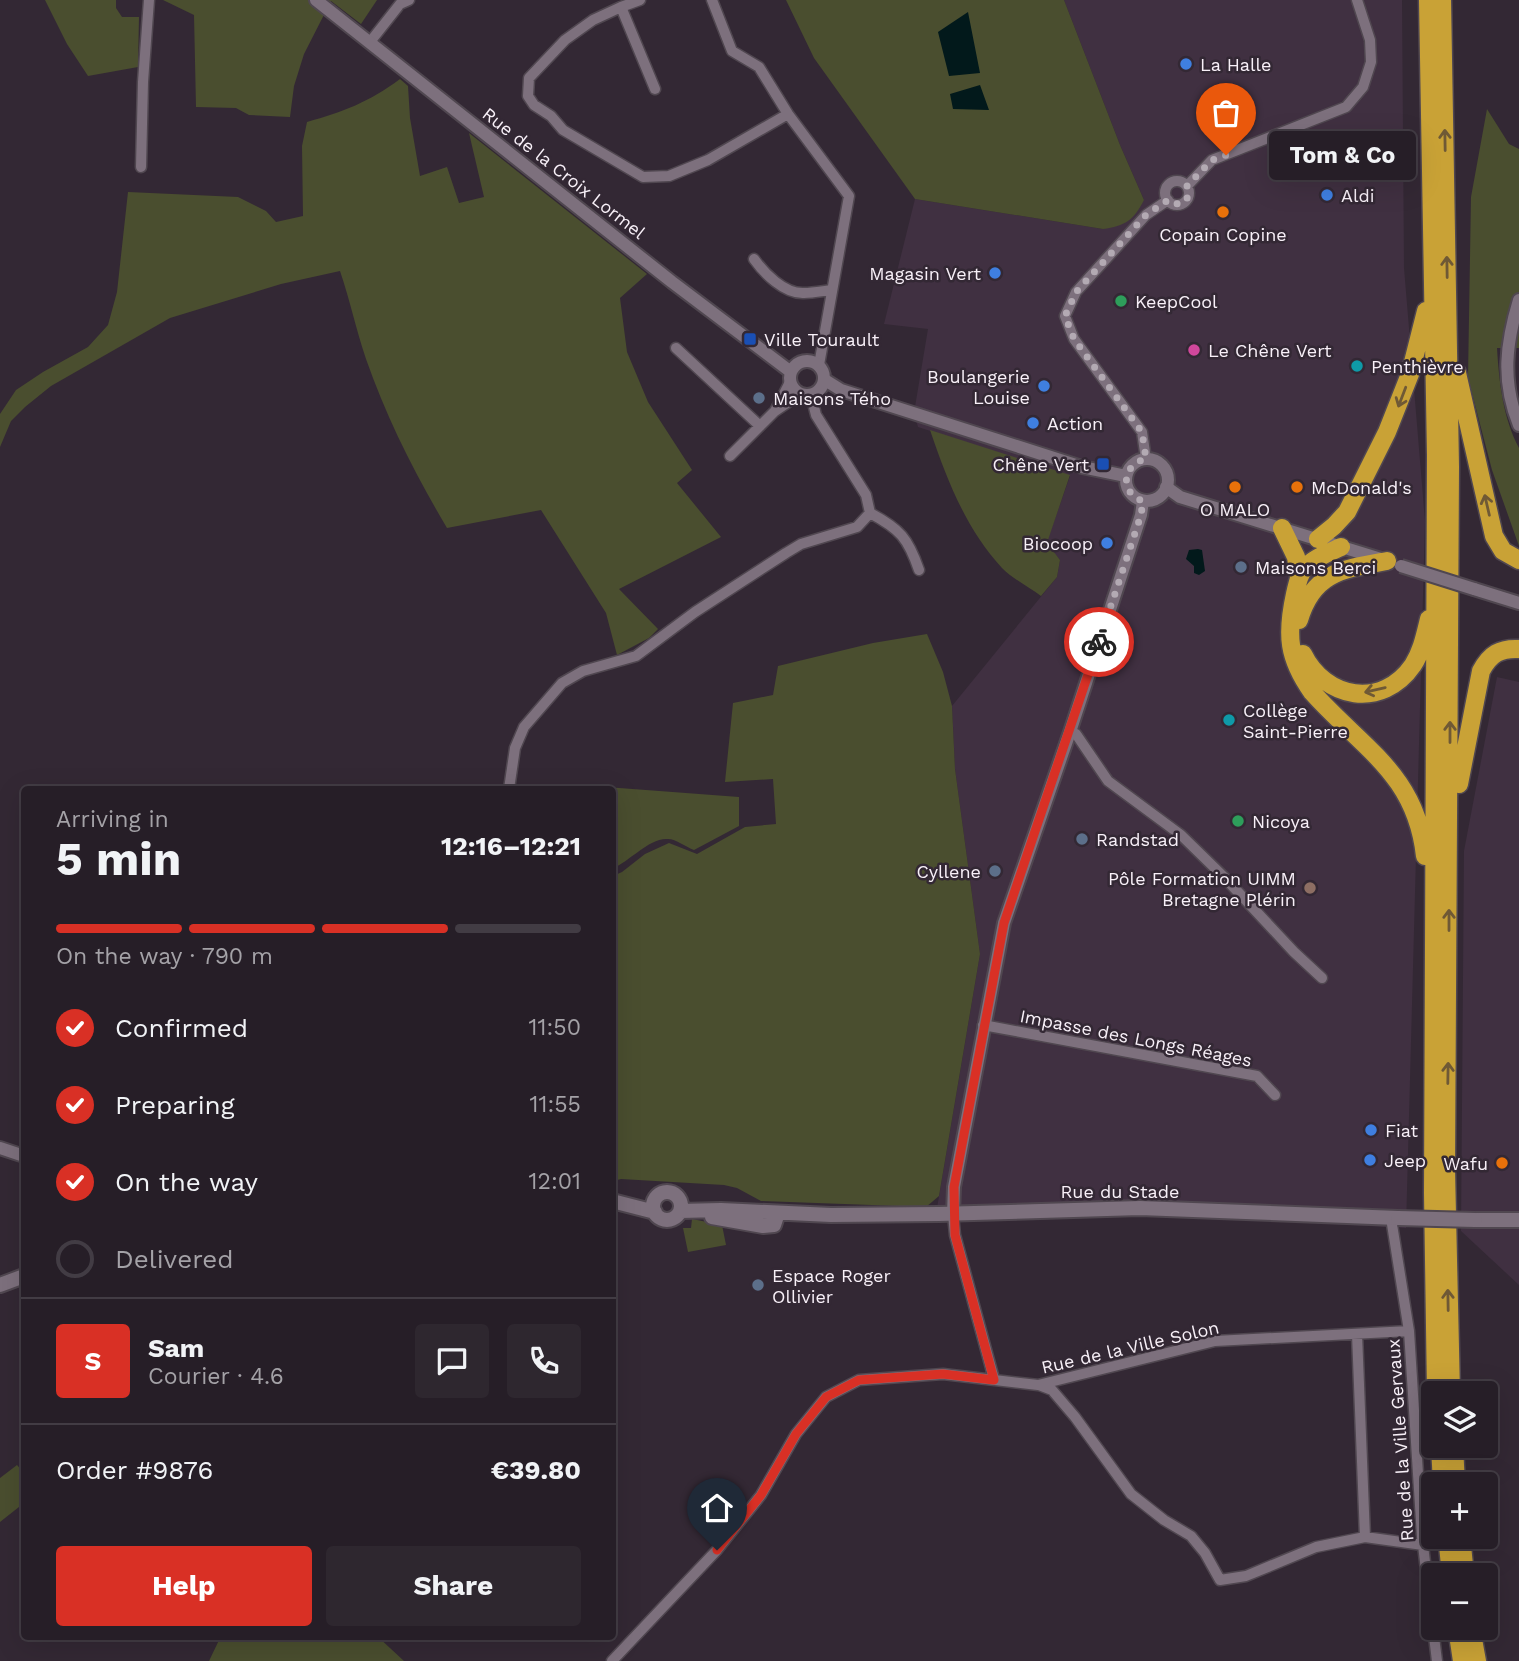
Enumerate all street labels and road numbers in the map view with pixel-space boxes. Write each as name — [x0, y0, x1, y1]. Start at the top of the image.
street label: Rue de la Croix Lormel — [478, 103, 650, 243]
street label: Impasse des Longs Réages — [1018, 1005, 1254, 1071]
street label: Rue du Stade — [1061, 1181, 1179, 1202]
street label: Rue de la Ville Solon — [1039, 1316, 1221, 1378]
street label: Rue de la Ville Gervaux — [1382, 1338, 1418, 1542]

